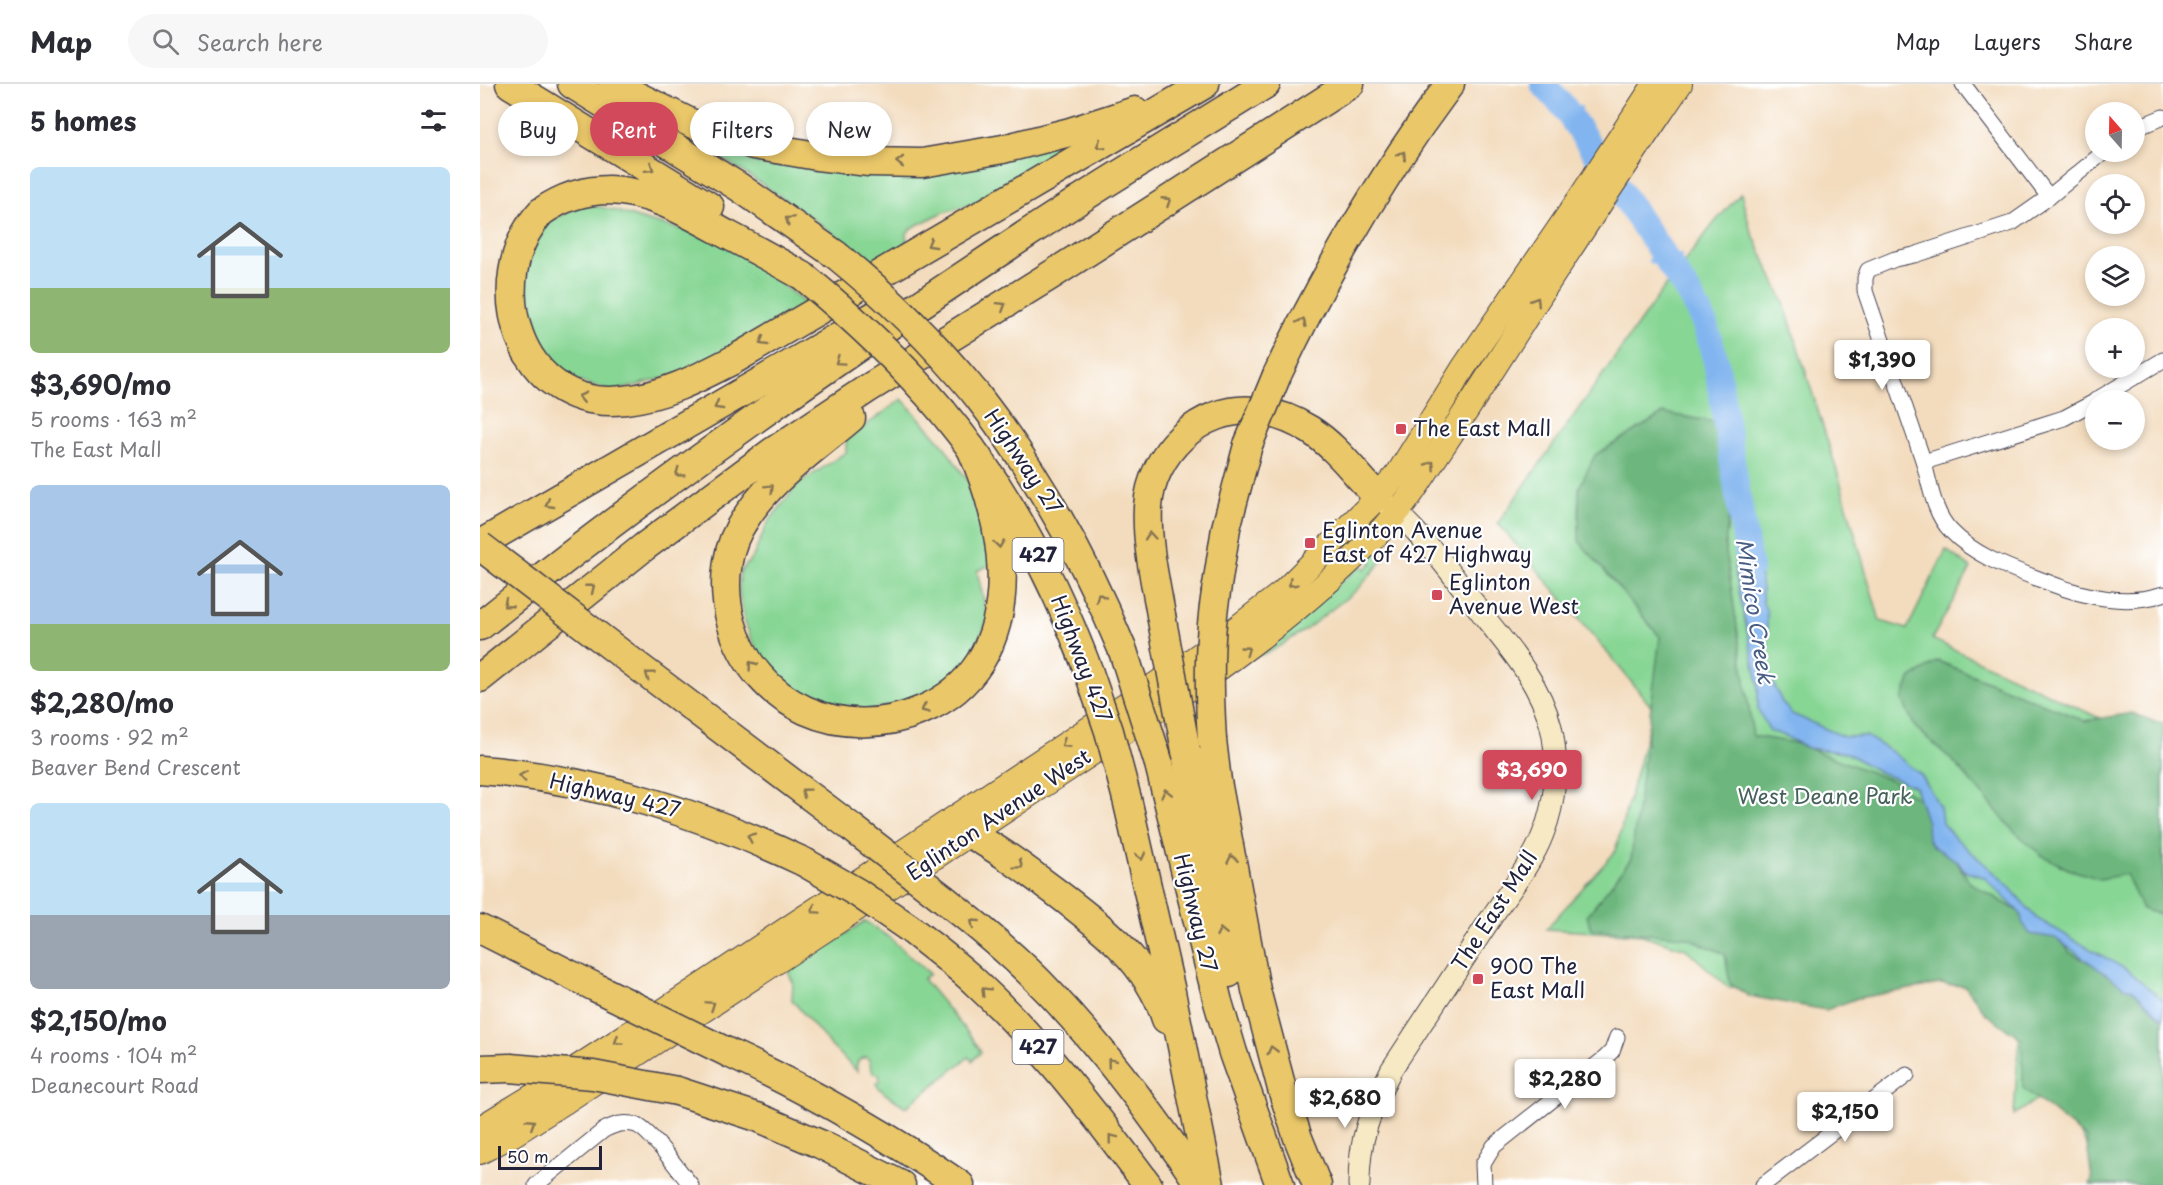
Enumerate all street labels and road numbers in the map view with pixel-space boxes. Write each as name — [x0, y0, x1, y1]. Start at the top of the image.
street label: Highway 27 — [978, 402, 1072, 520]
road number: 427 — [1012, 538, 1064, 572]
street label: Highway 427 — [1044, 590, 1122, 727]
street label: Eglinton Avenue West — [899, 739, 1097, 887]
street label: Highway 427 — [547, 763, 684, 825]
street label: The East Mall — [1442, 843, 1544, 976]
street label: Highway 27 — [1167, 850, 1227, 975]
road number: 427 — [1012, 1030, 1064, 1064]

